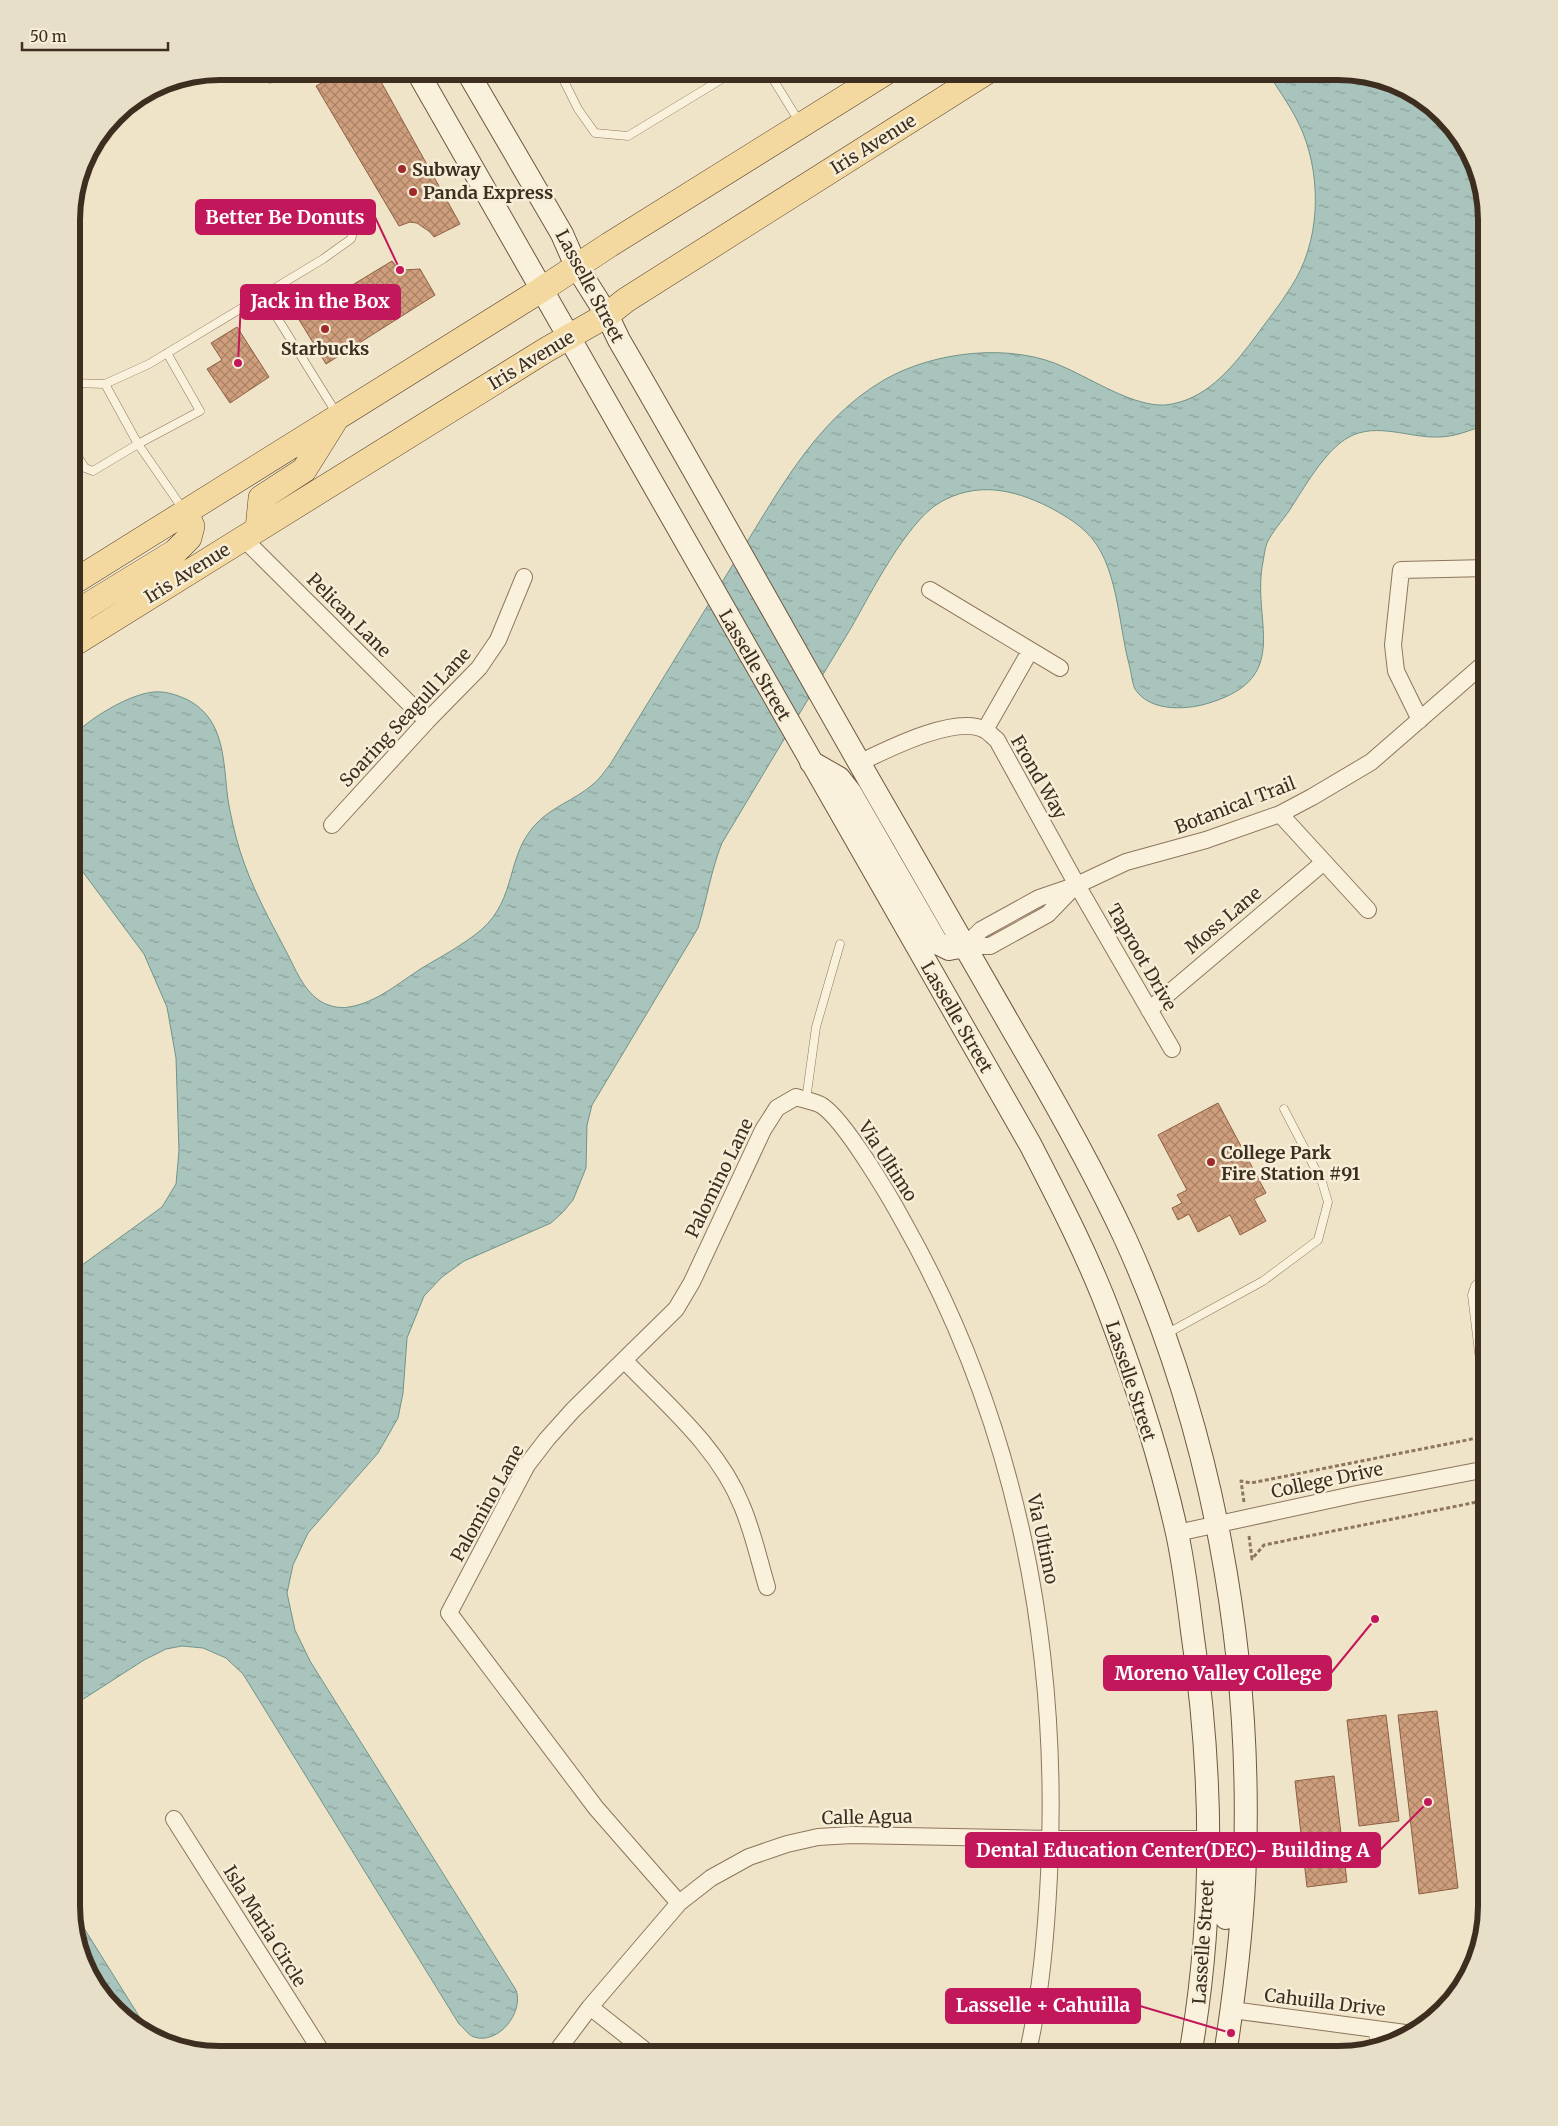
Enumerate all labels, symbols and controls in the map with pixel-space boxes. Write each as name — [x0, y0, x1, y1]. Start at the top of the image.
scale bar — [22, 20, 169, 52]
text: 50 m — [30, 27, 67, 46]
street label: Iris Avenue — [826, 109, 920, 179]
place label: Subway — [412, 158, 481, 181]
marker: Subway — [396, 163, 408, 175]
place label: Panda Express — [423, 181, 553, 204]
marker: Panda Express — [407, 186, 419, 198]
callout: Better Be Donuts — [196, 200, 375, 234]
text: Better Be Donuts — [205, 205, 365, 229]
street label: Lasselle Street — [551, 226, 629, 346]
callout: Jack in the Box — [241, 285, 400, 319]
text: Jack in the Box — [249, 289, 390, 313]
marker: Starbucks — [319, 323, 331, 335]
street label: Iris Avenue — [484, 325, 578, 395]
place label: Starbucks — [281, 337, 369, 360]
street label: Iris Avenue — [140, 538, 234, 608]
street label: Pelican Lane — [302, 568, 396, 662]
street label: Lasselle Street — [714, 605, 796, 725]
street label: Soaring Seagull Lane — [334, 642, 476, 792]
street label: Frond Way — [1006, 731, 1072, 823]
street label: Botanical Trail — [1171, 771, 1299, 839]
street label: Moss Lane — [1180, 881, 1266, 959]
street label: Taproot Drive — [1102, 899, 1182, 1015]
street label: Lasselle Street — [916, 957, 998, 1077]
street label: Palomino Lane — [680, 1114, 758, 1242]
street label: Via Ultimo — [853, 1116, 923, 1206]
place label: College Park Fire Station #91 — [1221, 1141, 1360, 1185]
marker: College Park Fire Station #91 — [1205, 1156, 1217, 1168]
street label: Lasselle Street — [1101, 1318, 1161, 1444]
street label: Palomino Lane — [445, 1441, 529, 1565]
street label: College Drive — [1269, 1457, 1385, 1503]
street label: Via Ultimo — [1022, 1491, 1064, 1586]
callout: Moreno Valley College — [1104, 1656, 1331, 1690]
text: Moreno Valley College — [1115, 1661, 1321, 1685]
street label: Calle Agua — [821, 1805, 913, 1829]
callout: Dental Education Center(DEC)- Building A — [966, 1833, 1380, 1867]
text: Dental Education Center(DEC)- Building A — [976, 1838, 1370, 1862]
street label: Isla Maria Circle — [218, 1861, 312, 1991]
street label: Lasselle Street — [1187, 1879, 1219, 2005]
street label: Cahuilla Drive — [1263, 1983, 1387, 2021]
callout: Lasselle + Cahuilla — [946, 1989, 1140, 2023]
text: Lasselle + Cahuilla — [956, 1993, 1131, 2017]

